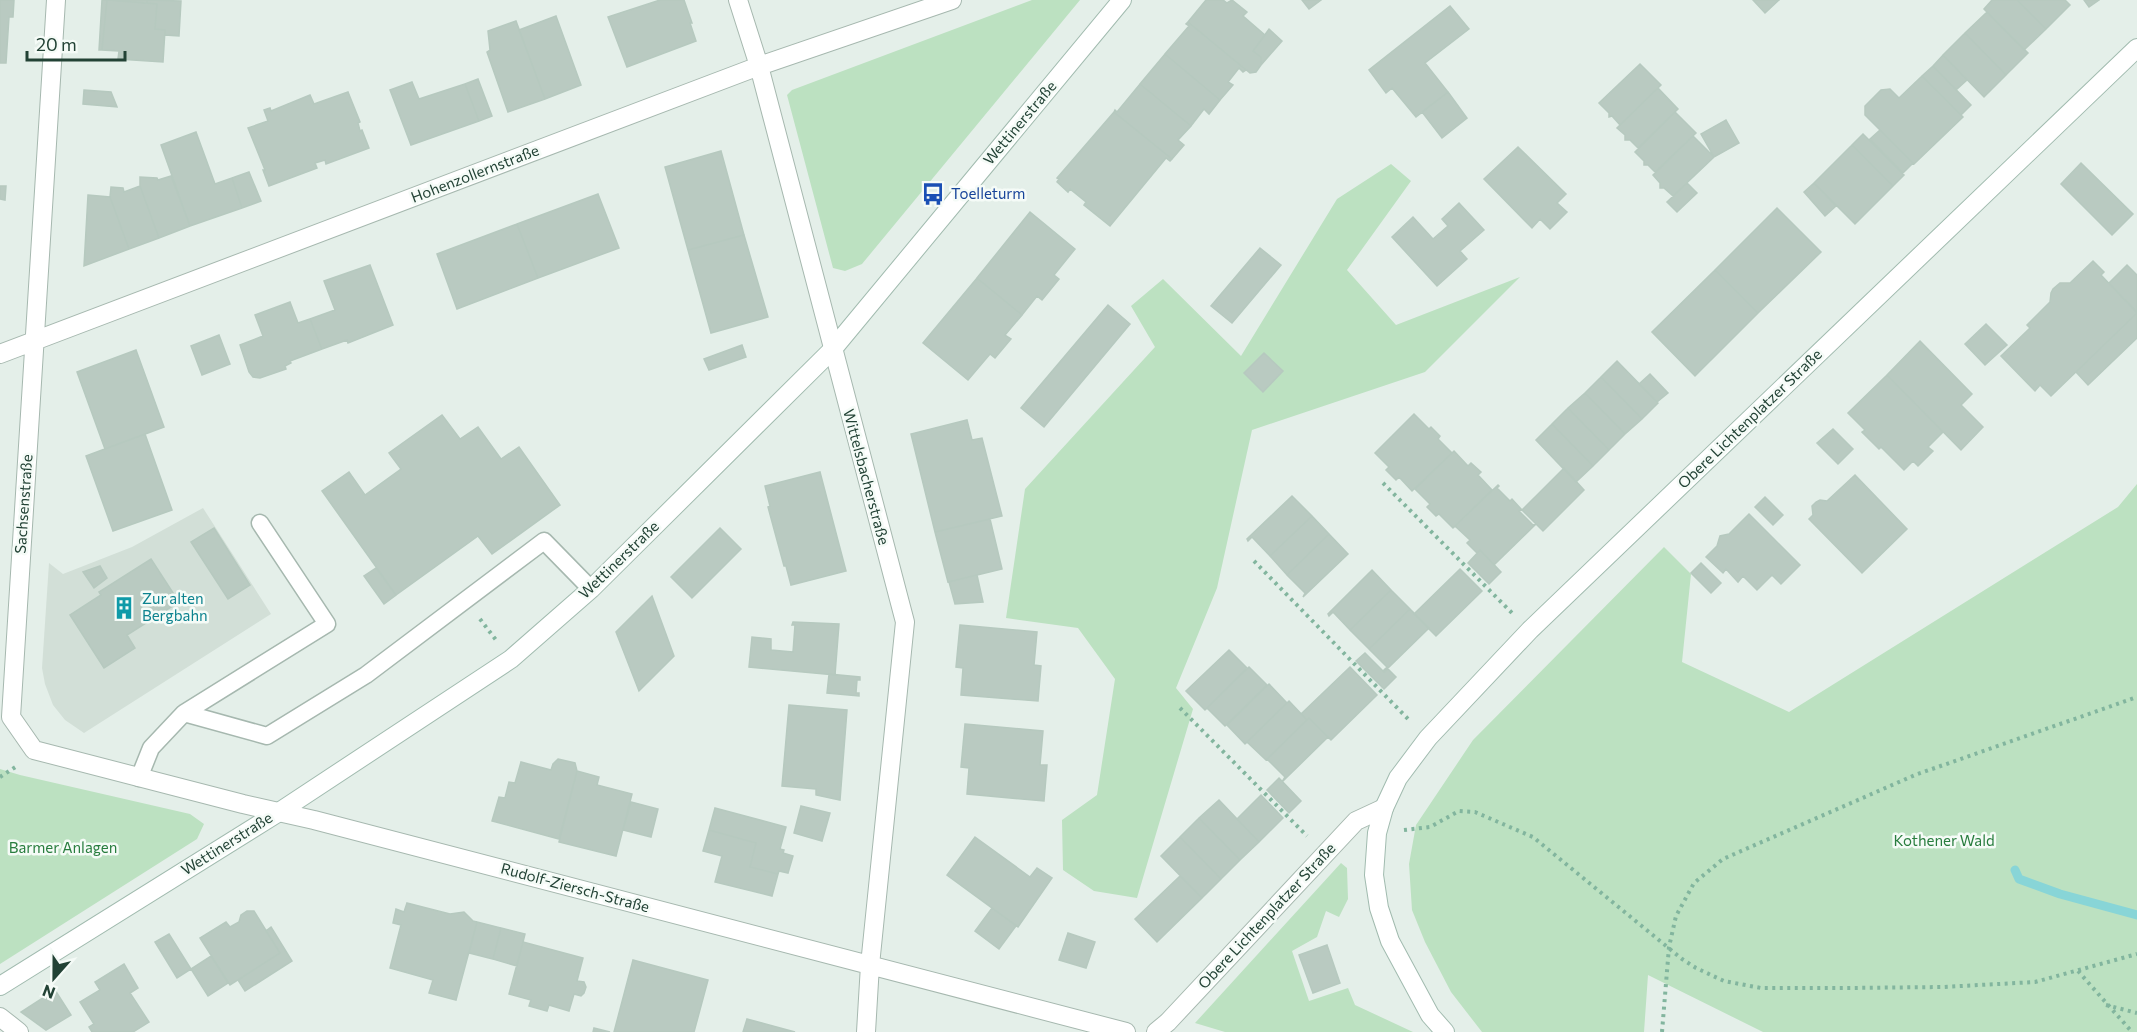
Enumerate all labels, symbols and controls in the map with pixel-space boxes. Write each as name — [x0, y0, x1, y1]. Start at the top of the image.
scale bar — [27, 24, 124, 62]
text: 20 m — [36, 33, 77, 55]
street label: Wettinerstraße — [979, 77, 1060, 168]
street label: Hohenzollernstraße — [408, 140, 541, 206]
bus stop icon: Toelleturm — [920, 181, 946, 207]
place label: Toelleturm — [951, 184, 1025, 202]
street label: Obere Lichtenplatzer Straße — [1674, 345, 1825, 492]
street label: Wittelsbacherstraße — [840, 407, 894, 547]
street label: Sachsenstraße — [11, 454, 35, 554]
street label: Wettinerstraße — [575, 517, 662, 602]
place label: Zur alten Bergbahn — [142, 589, 208, 624]
building icon: Zur alten Bergbahn — [111, 595, 137, 621]
street label: Wettinerstraße — [178, 808, 275, 878]
park label: Kothener Wald — [1893, 831, 1995, 849]
park label: Barmer Anlagen — [9, 838, 117, 856]
street label: Obere Lichtenplatzer Straße — [1194, 839, 1339, 992]
street label: Rudolf-Ziersch-Straße — [499, 859, 652, 916]
north arrow — [24, 948, 84, 1008]
text: N — [39, 981, 57, 1003]

